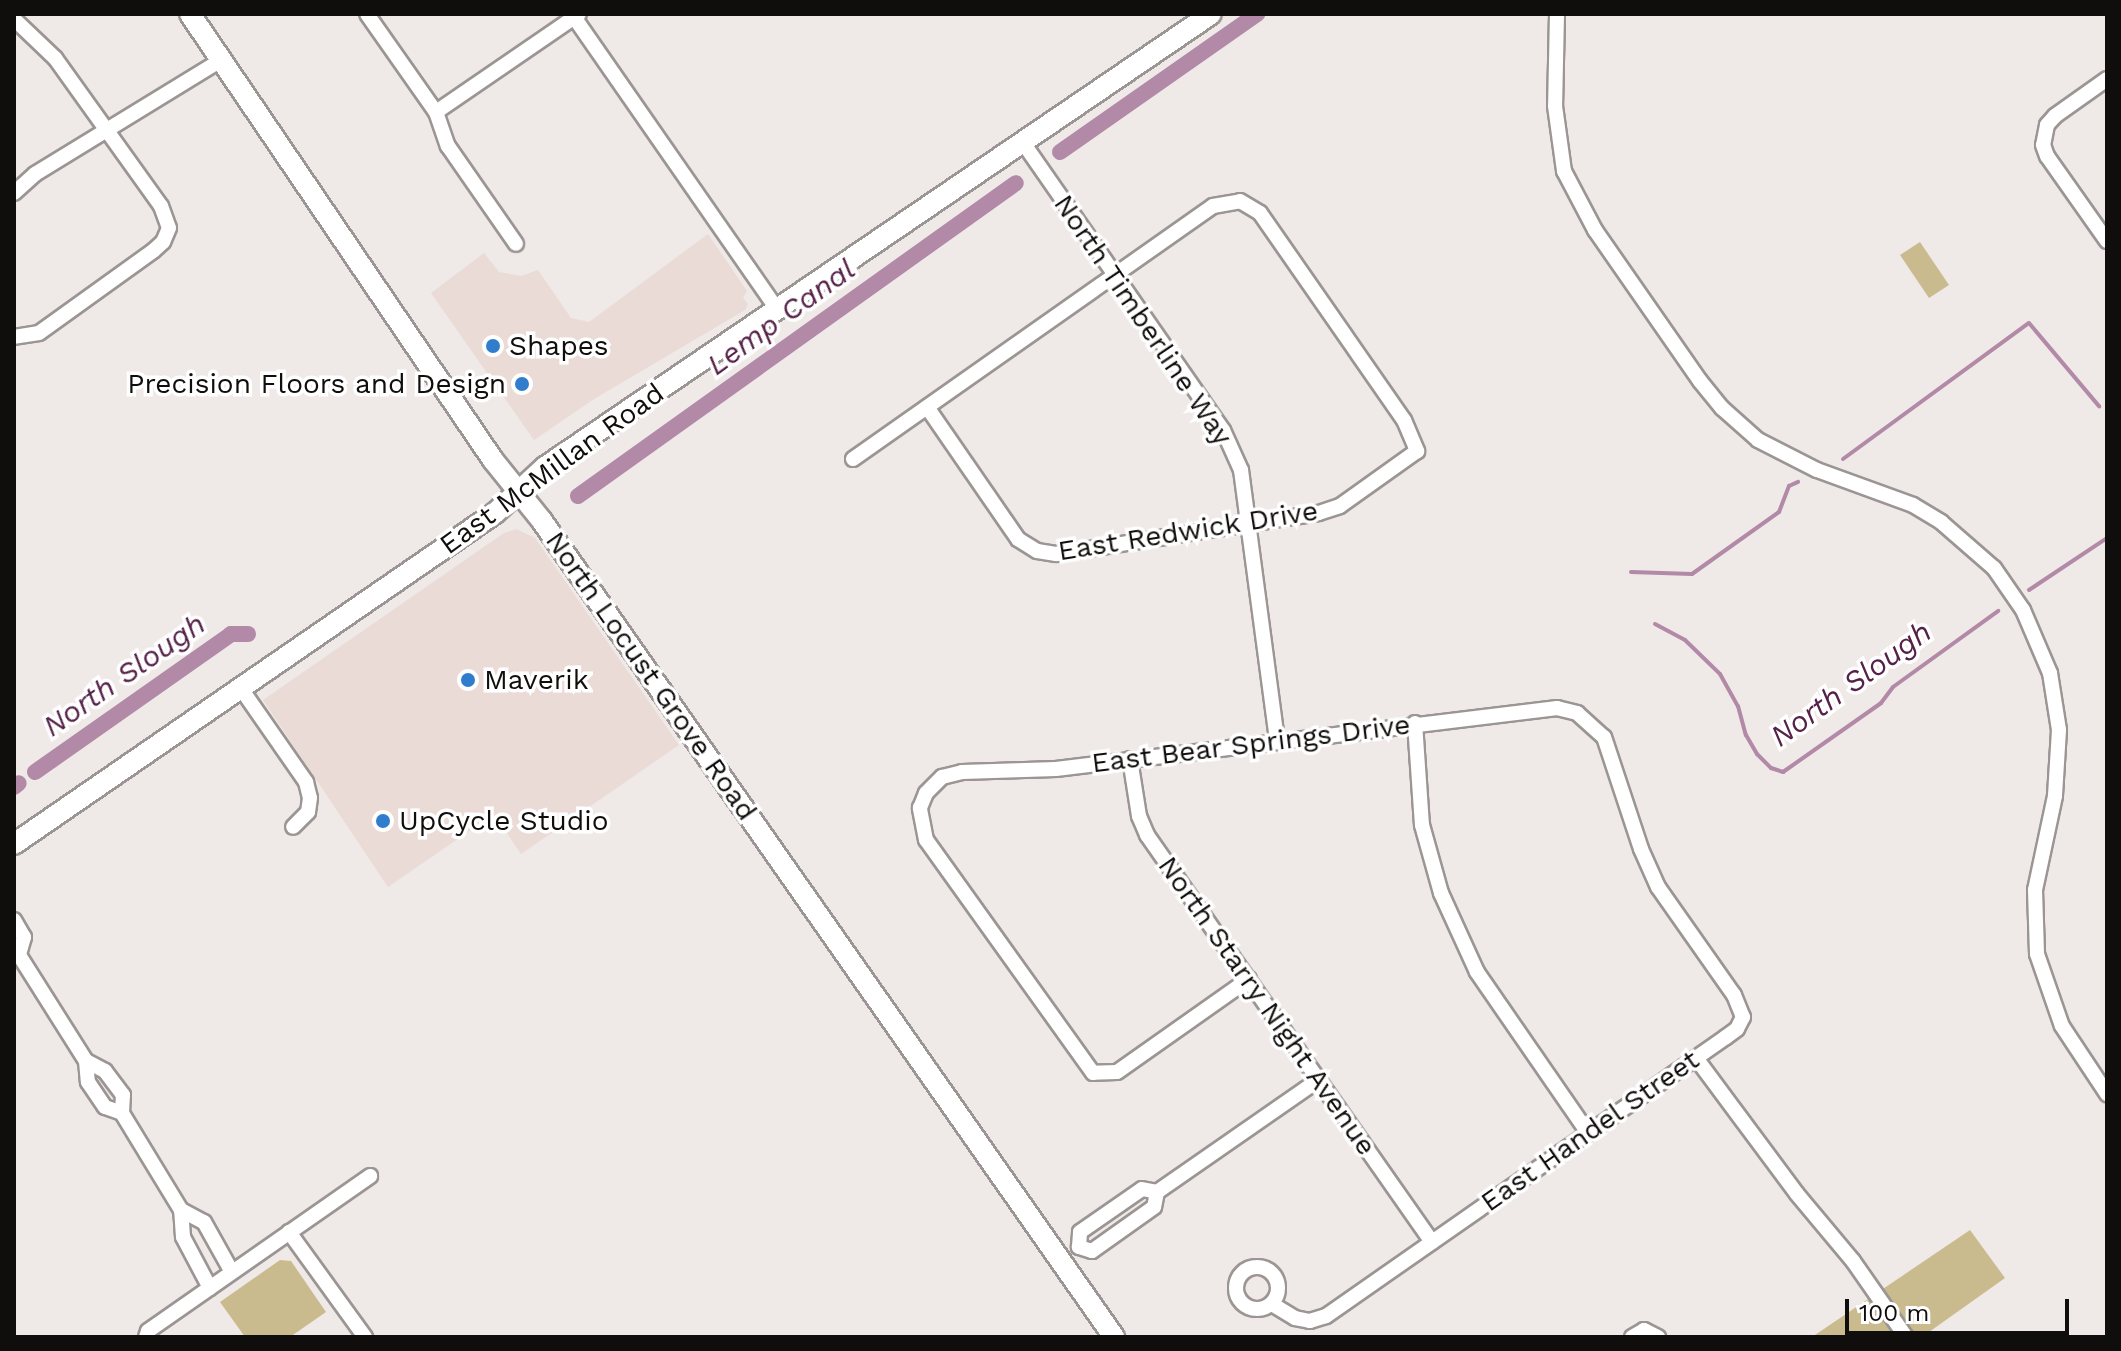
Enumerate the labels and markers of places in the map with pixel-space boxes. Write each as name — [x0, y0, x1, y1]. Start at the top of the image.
place label: Shapes — [509, 329, 609, 363]
marker: Shapes — [484, 337, 502, 355]
place label: Precision Floors and Design — [127, 367, 506, 401]
marker: Precision Floors and Design — [513, 375, 531, 393]
place label: Maverik — [484, 663, 589, 697]
marker: Maverik — [459, 671, 477, 689]
place label: UpCycle Studio — [399, 804, 609, 838]
marker: UpCycle Studio — [374, 812, 392, 830]

